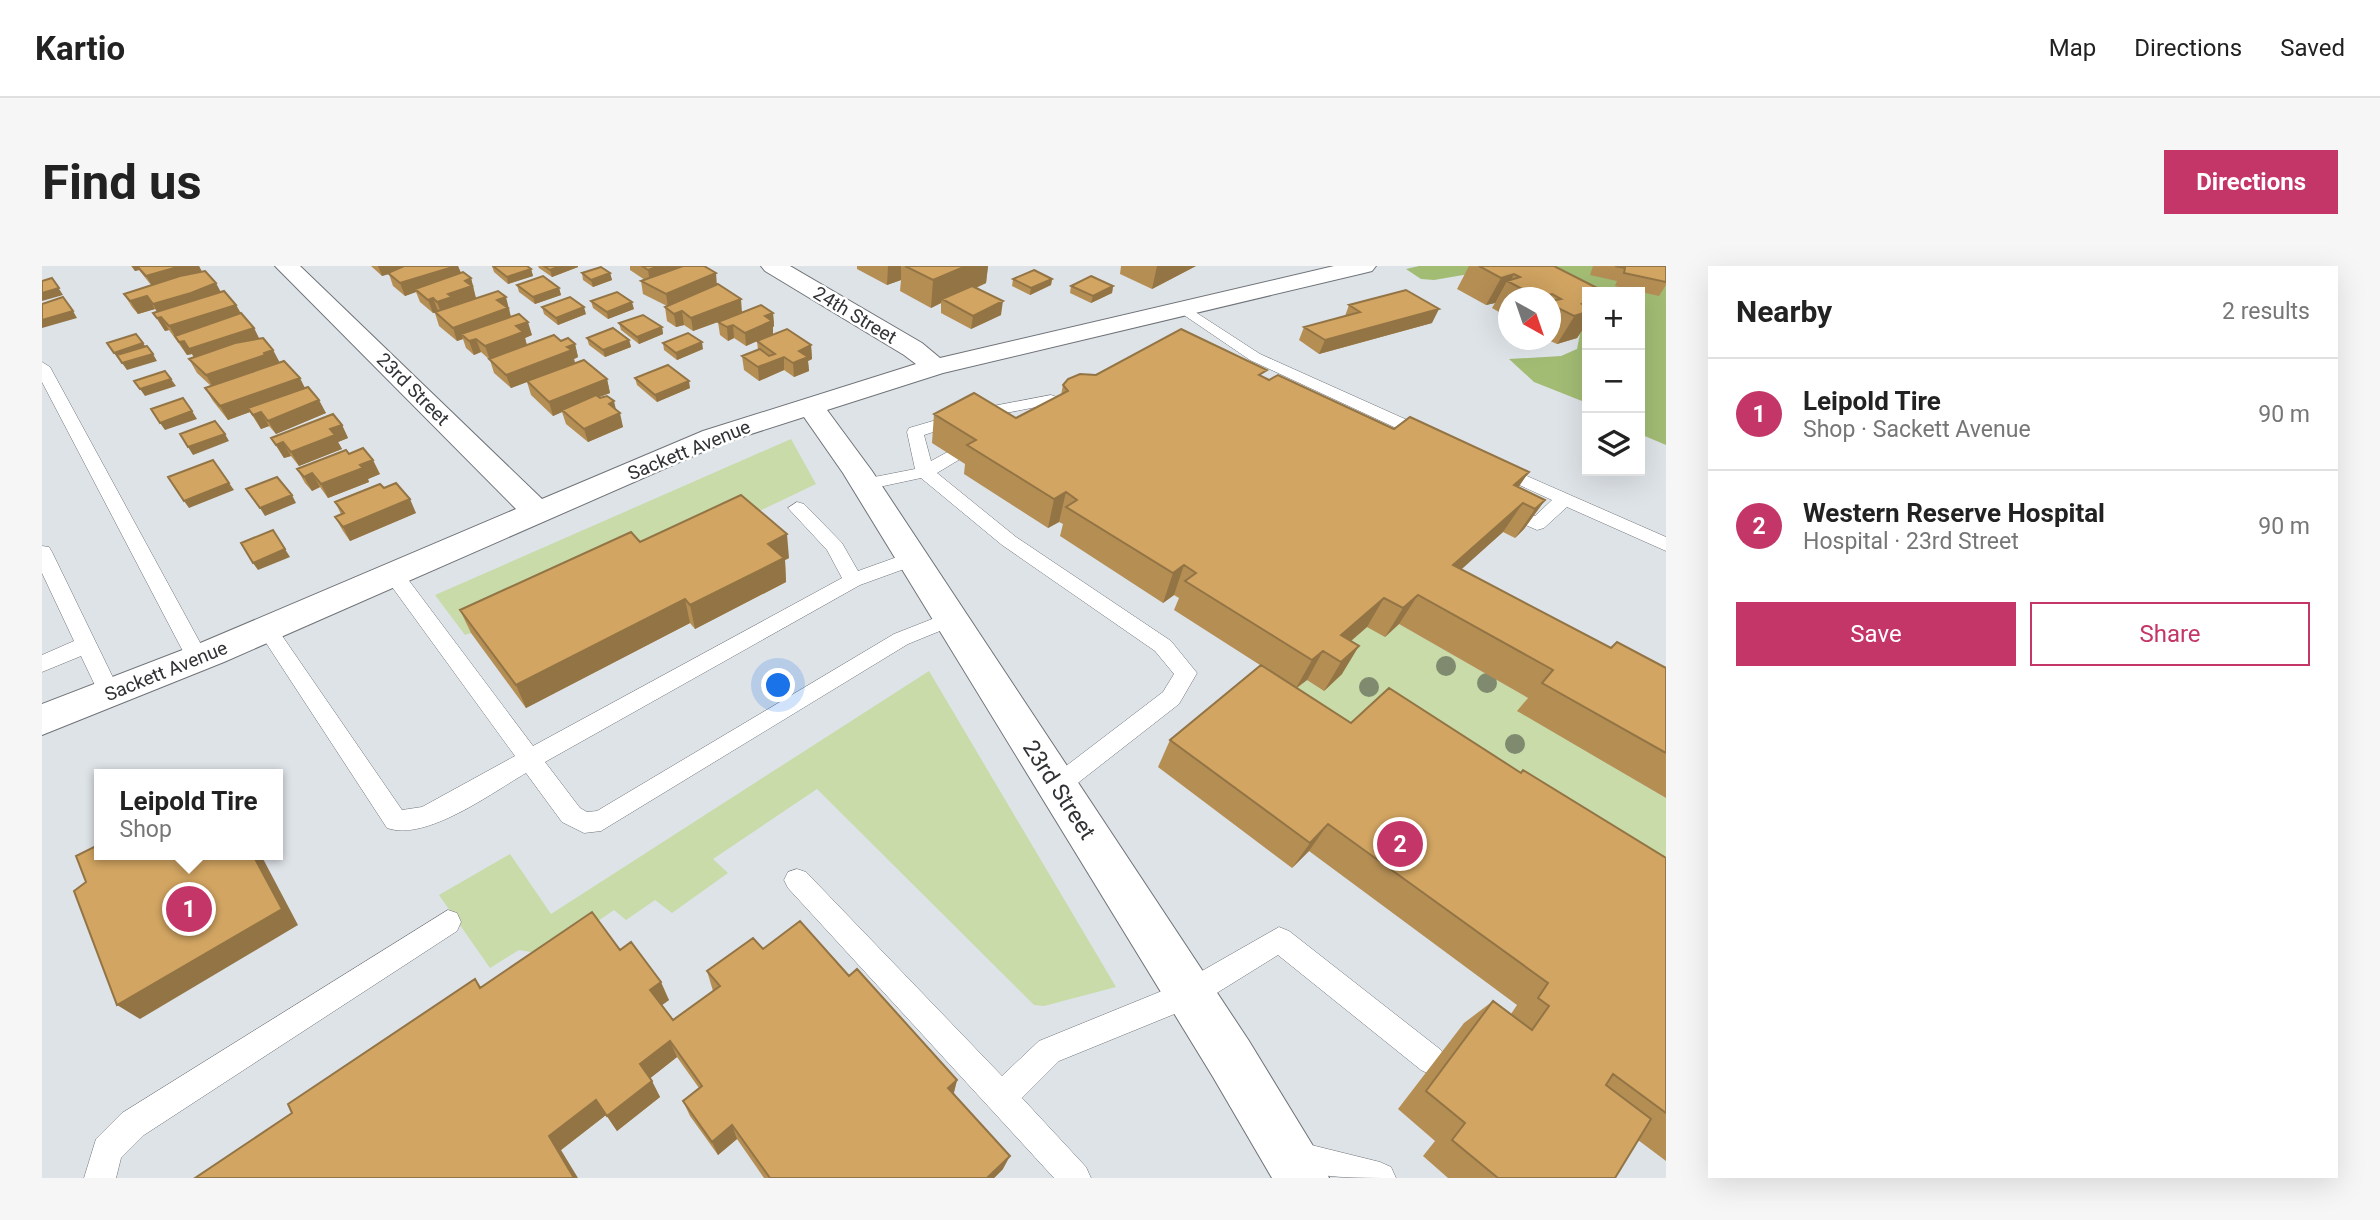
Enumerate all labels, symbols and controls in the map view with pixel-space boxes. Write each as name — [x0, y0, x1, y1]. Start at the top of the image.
text: Kartio — [35, 29, 125, 68]
text: Map — [2049, 34, 2096, 62]
text: Directions — [2134, 34, 2242, 62]
text: Saved — [2280, 34, 2345, 62]
button: Directions — [2164, 150, 2338, 214]
text: Find us — [42, 154, 202, 211]
street label: 24th Street — [809, 281, 901, 349]
north arrow — [1498, 287, 1561, 350]
map controls — [1582, 287, 1645, 476]
button: + — [1582, 287, 1645, 350]
text: Nearby — [1736, 294, 1832, 329]
text: 2 results — [2222, 298, 2310, 325]
street label: 23rd Street — [372, 348, 454, 430]
button: − — [1582, 350, 1645, 413]
text: Leipold Tire — [1803, 386, 1941, 416]
text: 1 — [1752, 401, 1766, 428]
text: 90 m — [2258, 401, 2310, 428]
button: layers — [1582, 413, 1645, 476]
street label: Sackett Avenue — [624, 415, 754, 485]
text: Shop · Sackett Avenue — [1803, 416, 2031, 443]
text: Western Reserve Hospital — [1803, 498, 2105, 528]
text: 2 — [1752, 513, 1766, 540]
text: 90 m — [2258, 513, 2310, 540]
text: Hospital · 23rd Street — [1803, 528, 2019, 555]
button: Save — [1736, 602, 2016, 666]
button: Share — [2030, 602, 2310, 666]
street label: Sackett Avenue — [101, 636, 231, 706]
your location — [761, 668, 795, 702]
street label: 23rd Street — [1017, 735, 1101, 845]
popup — [94, 769, 283, 860]
text: Leipold Tire — [120, 786, 257, 816]
text: Shop — [120, 816, 172, 843]
pin: 2 — [1377, 818, 1423, 870]
pin: 1 — [166, 883, 212, 935]

